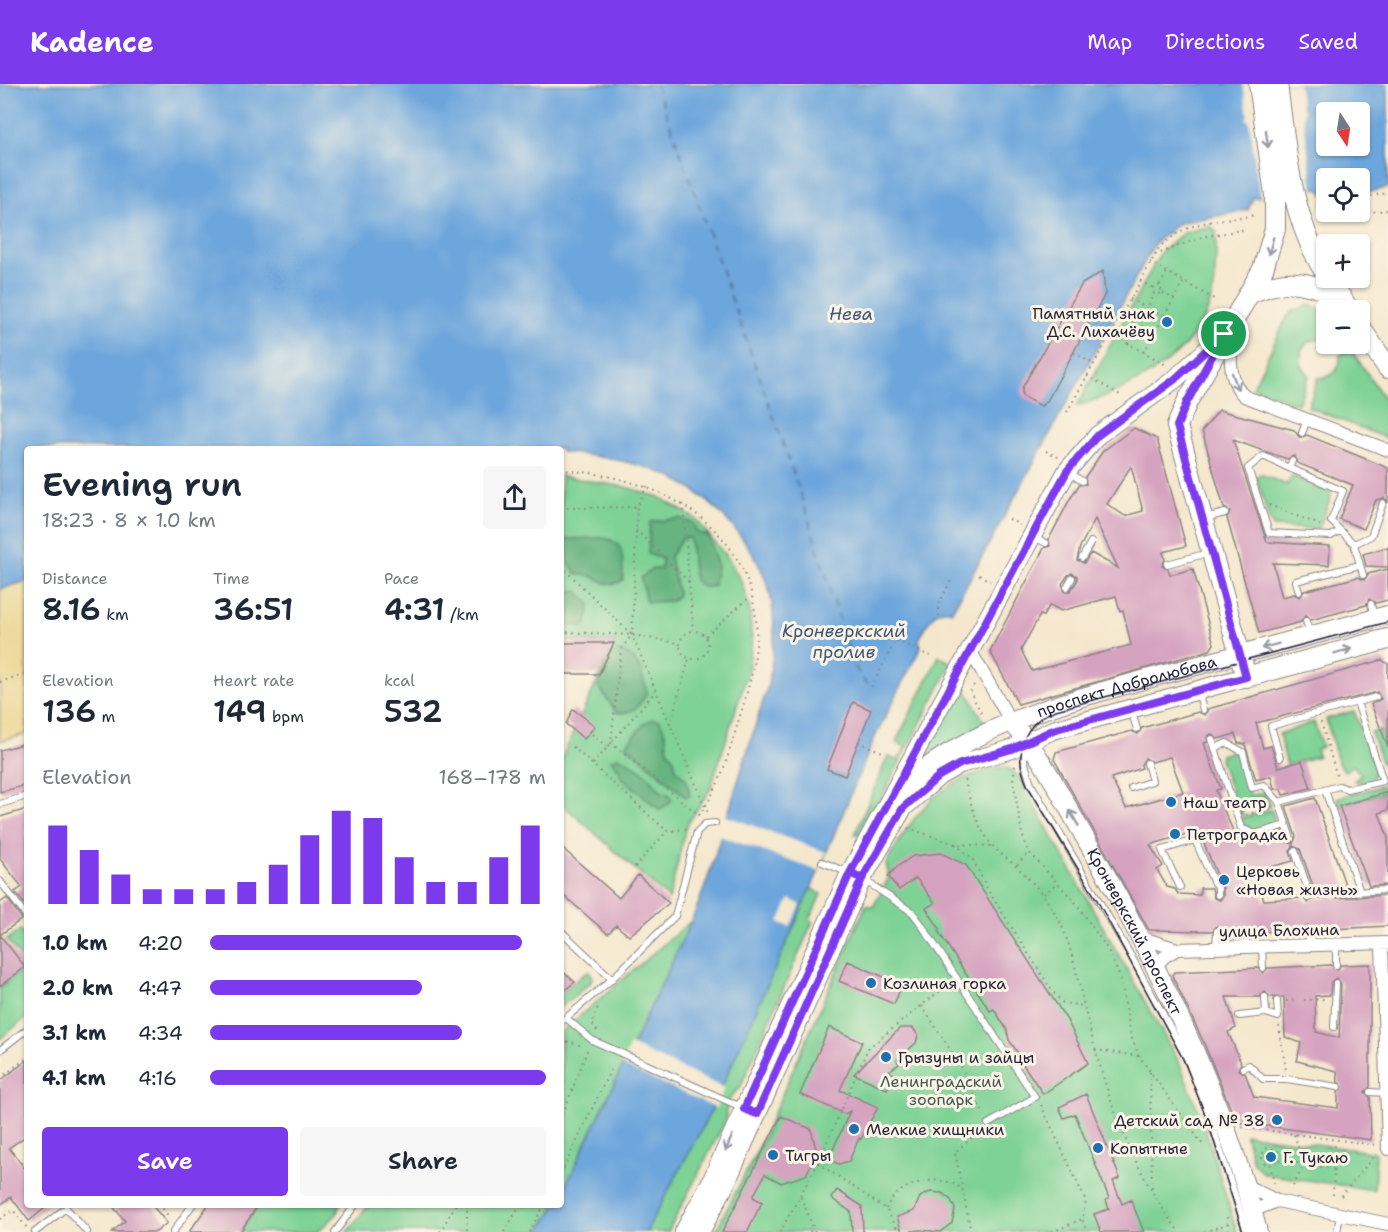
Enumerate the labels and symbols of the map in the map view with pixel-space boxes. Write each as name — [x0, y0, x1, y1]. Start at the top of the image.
north arrow — [1316, 102, 1370, 156]
one-way arrow — [1261, 129, 1272, 149]
one-way arrow — [1265, 236, 1276, 255]
water label: Нева — [829, 302, 873, 326]
place label: Памятный знак Д.С. Лихачёву — [1033, 303, 1155, 342]
pin — [1198, 308, 1249, 359]
marker: Памятный знак Д.С. Лихачёву — [1160, 315, 1174, 329]
one-way arrow — [1231, 372, 1242, 390]
water label: Кронверкский пролив — [782, 619, 906, 664]
one-way arrow — [1261, 640, 1280, 652]
one-way arrow — [1333, 645, 1352, 656]
street label: проспект Добролюбова — [1034, 651, 1219, 722]
place label: Наш театр — [1183, 792, 1267, 813]
marker: Наш театр — [1164, 795, 1178, 809]
one-way arrow — [1067, 810, 1079, 827]
place label: Петроградка — [1187, 824, 1287, 845]
marker: Петроградка — [1168, 827, 1182, 841]
street label: Кронверкский проспект — [1082, 844, 1187, 1019]
place label: Церковь «Новая жизнь» — [1236, 861, 1358, 900]
marker: Церковь «Новая жизнь» — [1217, 873, 1231, 887]
street label: улица Блохина — [1219, 919, 1339, 942]
place label: Козлиная горка — [883, 973, 1006, 994]
marker: Козлиная горка — [864, 976, 878, 990]
place label: Грызуны и зайцы — [898, 1047, 1035, 1068]
marker: Грызуны и зайцы — [879, 1050, 893, 1064]
park label: Ленинградский зоопарк — [880, 1071, 1002, 1110]
place label: Детский сад № 38 — [1114, 1110, 1265, 1131]
marker: Детский сад № 38 — [1270, 1113, 1284, 1127]
place label: Мелкие хищники — [866, 1119, 1004, 1140]
marker: Мелкие хищники — [847, 1122, 861, 1136]
one-way arrow — [722, 1133, 734, 1151]
place label: Копытные — [1110, 1138, 1188, 1159]
marker: Копытные — [1091, 1141, 1105, 1155]
place label: Тигры — [785, 1145, 831, 1166]
place label: Г. Тукаю — [1283, 1147, 1348, 1168]
marker: Тигры — [766, 1148, 780, 1162]
marker: Г. Тукаю — [1264, 1150, 1278, 1164]

